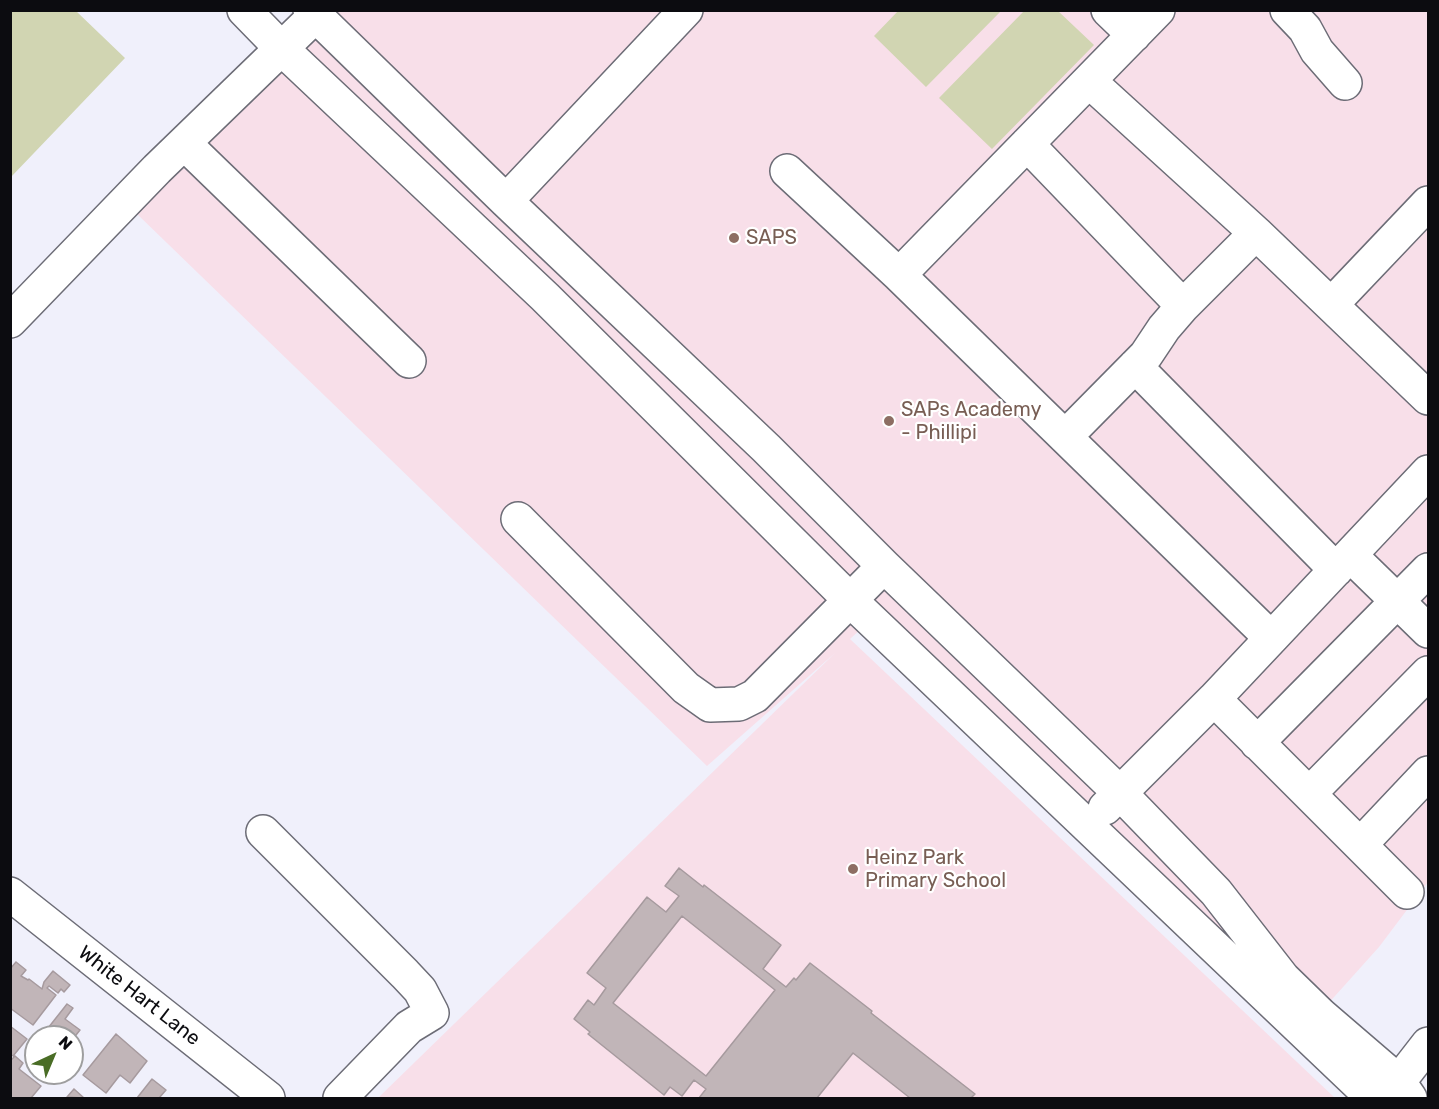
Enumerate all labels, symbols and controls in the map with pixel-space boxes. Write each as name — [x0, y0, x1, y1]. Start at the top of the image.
place label: SAPS — [746, 226, 797, 250]
marker: SAPS — [727, 231, 741, 245]
place label: SAPs Academy - Phillipi — [901, 398, 1042, 445]
marker: SAPs Academy - Phillipi — [882, 414, 896, 428]
place label: Heinz Park Primary School — [865, 846, 1006, 893]
marker: Heinz Park Primary School — [846, 862, 860, 876]
street label: White Hart Lane — [73, 941, 205, 1051]
north arrow — [24, 1025, 84, 1085]
text: N — [55, 1032, 76, 1054]

